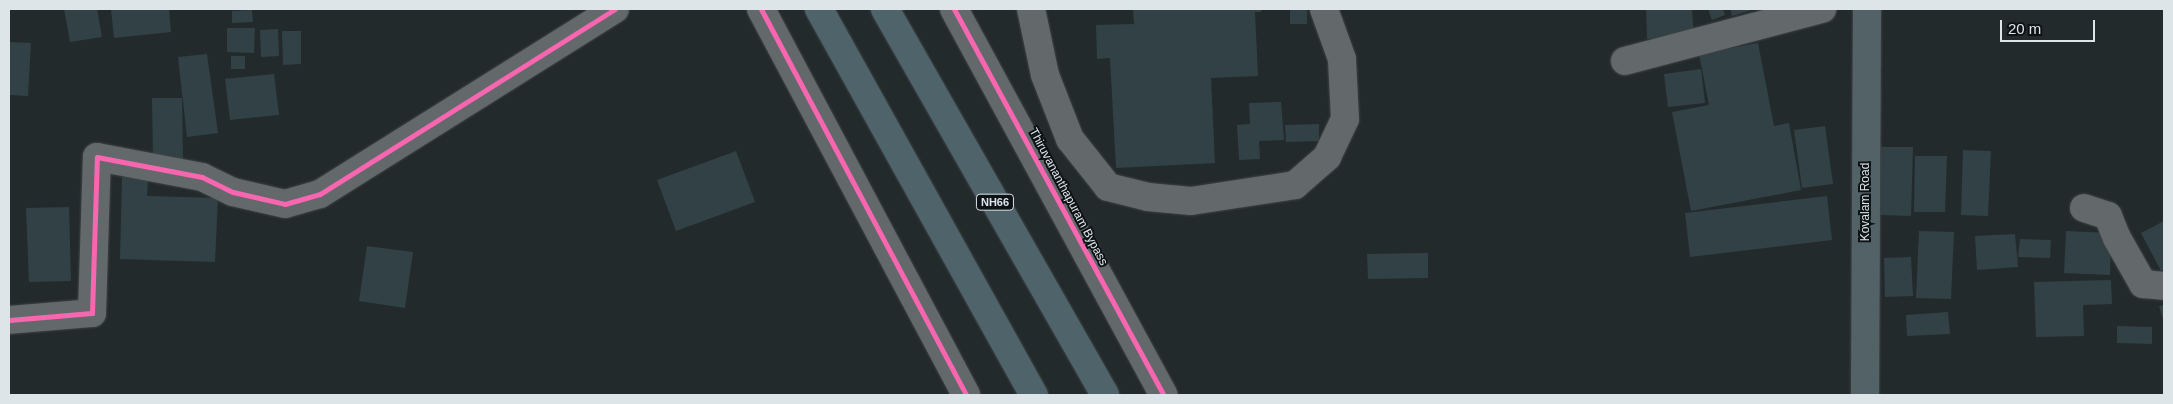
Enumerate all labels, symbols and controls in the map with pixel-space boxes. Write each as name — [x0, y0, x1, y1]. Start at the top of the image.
scale bar — [2003, 10, 2098, 42]
text: 20 m — [2008, 20, 2041, 37]
street label: Thiruvananthapuram Bypass — [1026, 126, 1110, 268]
street label: Kovalam Road — [1859, 163, 1873, 241]
road number: NH66 — [975, 193, 1015, 210]

